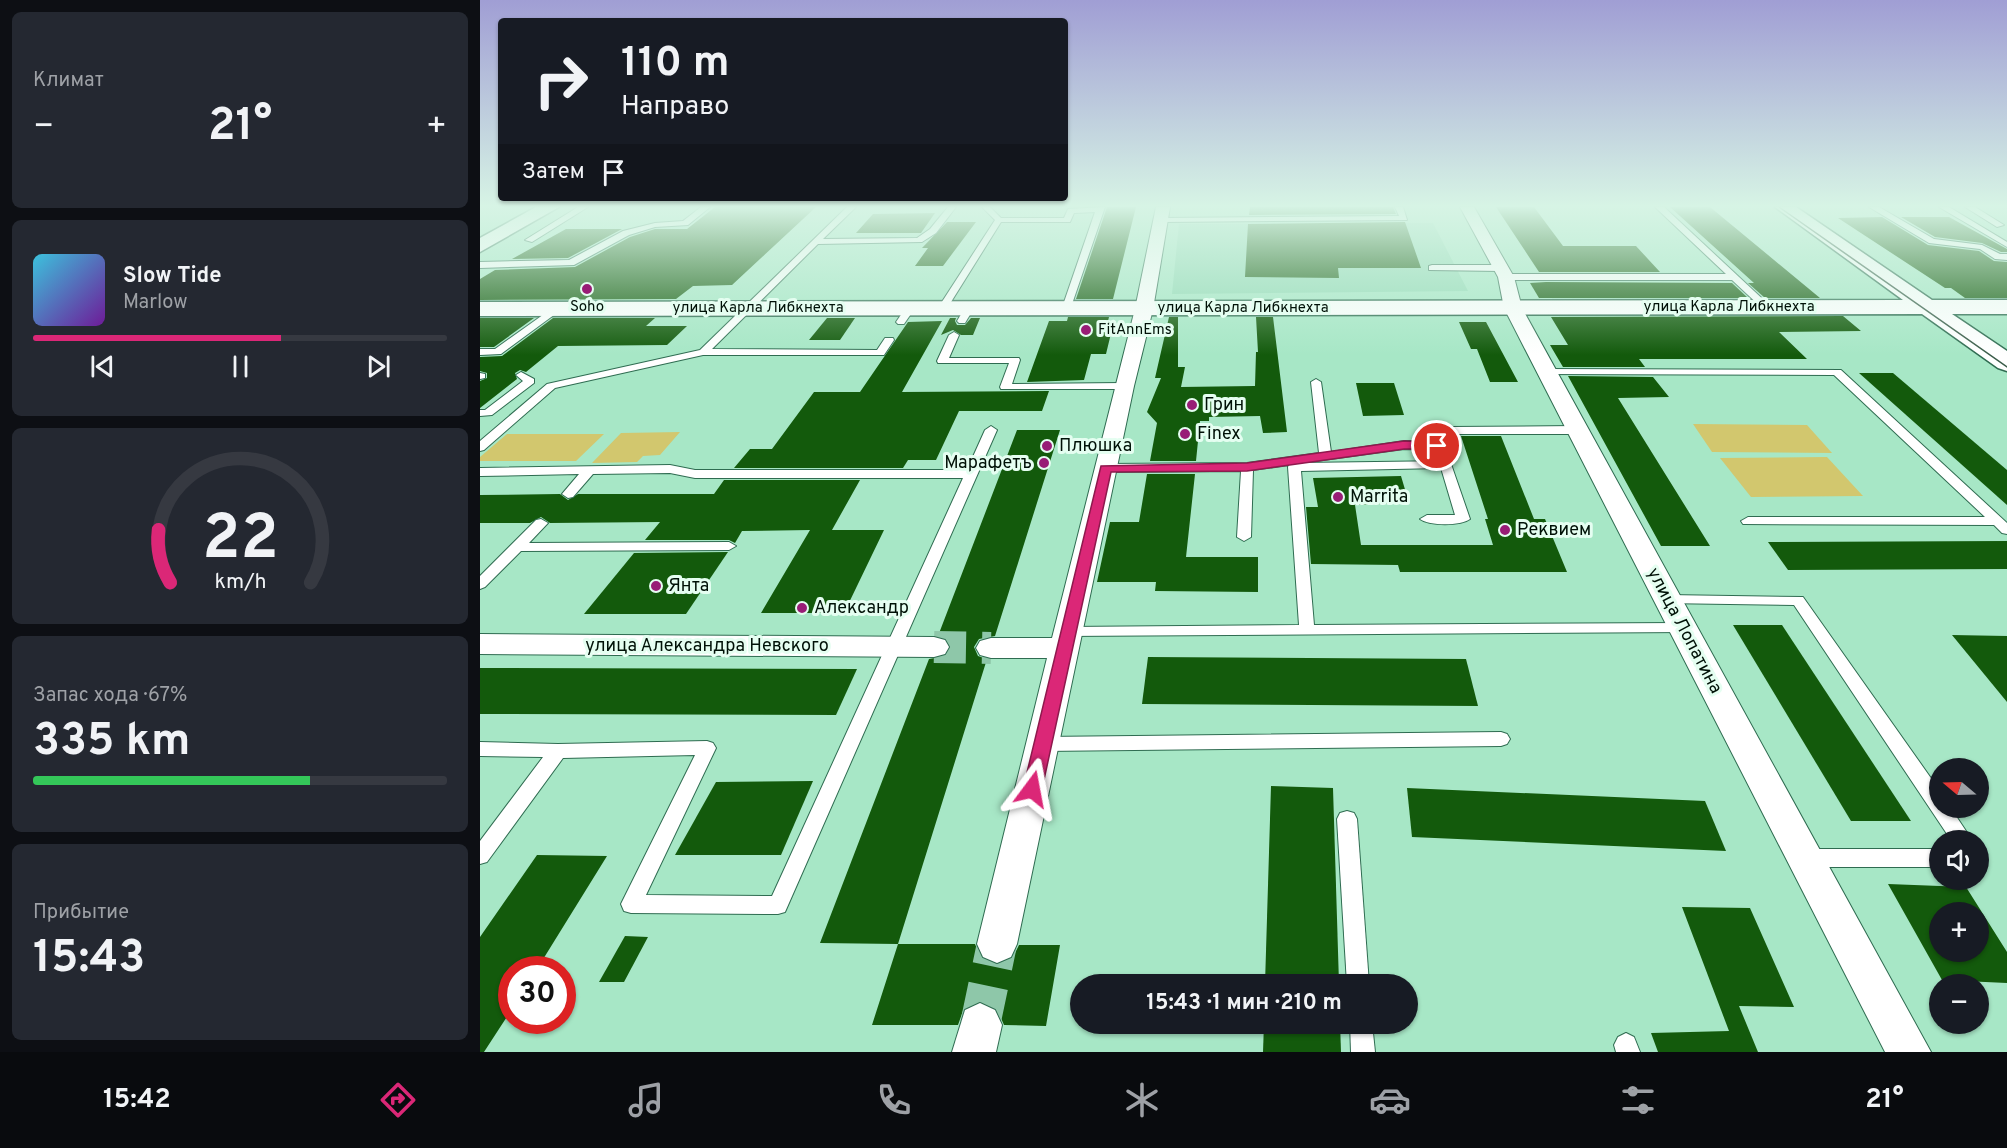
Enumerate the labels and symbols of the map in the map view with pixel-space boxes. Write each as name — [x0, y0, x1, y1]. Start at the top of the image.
marker: Soho — [580, 282, 594, 296]
place label: Soho — [570, 298, 604, 317]
street label: улица Карла Либкнехта — [1643, 298, 1815, 317]
street label: улица Карла Либкнехта — [672, 299, 844, 318]
street label: улица Карла Либкнехта — [1157, 299, 1329, 318]
place label: FitAnnEms — [1098, 321, 1172, 340]
marker: FitAnnEms — [1079, 323, 1093, 337]
place label: Грин — [1204, 394, 1244, 417]
marker: Грин — [1185, 398, 1199, 412]
pin — [1411, 420, 1462, 471]
place label: Finex — [1197, 423, 1241, 446]
marker: Finex — [1178, 427, 1192, 441]
place label: Плюшка — [1059, 435, 1132, 458]
marker: Плюшка — [1040, 439, 1054, 453]
place label: Марафетъ — [944, 452, 1032, 475]
marker: Марафетъ — [1037, 456, 1051, 470]
place label: Marrita — [1350, 486, 1408, 509]
marker: Marrita — [1331, 490, 1345, 504]
place label: Реквием — [1517, 519, 1591, 542]
marker: Реквием — [1498, 523, 1512, 537]
street label: улица Лопатина — [1641, 564, 1727, 698]
place label: Янта — [668, 575, 709, 598]
marker: Янта — [649, 579, 663, 593]
place label: Александр — [814, 597, 909, 620]
marker: Александр — [795, 601, 809, 615]
street label: улица Александра Невского — [585, 635, 829, 658]
position arrow — [1000, 757, 1064, 821]
north arrow — [1929, 758, 1989, 818]
speed limit sign: 30 — [498, 956, 576, 1034]

